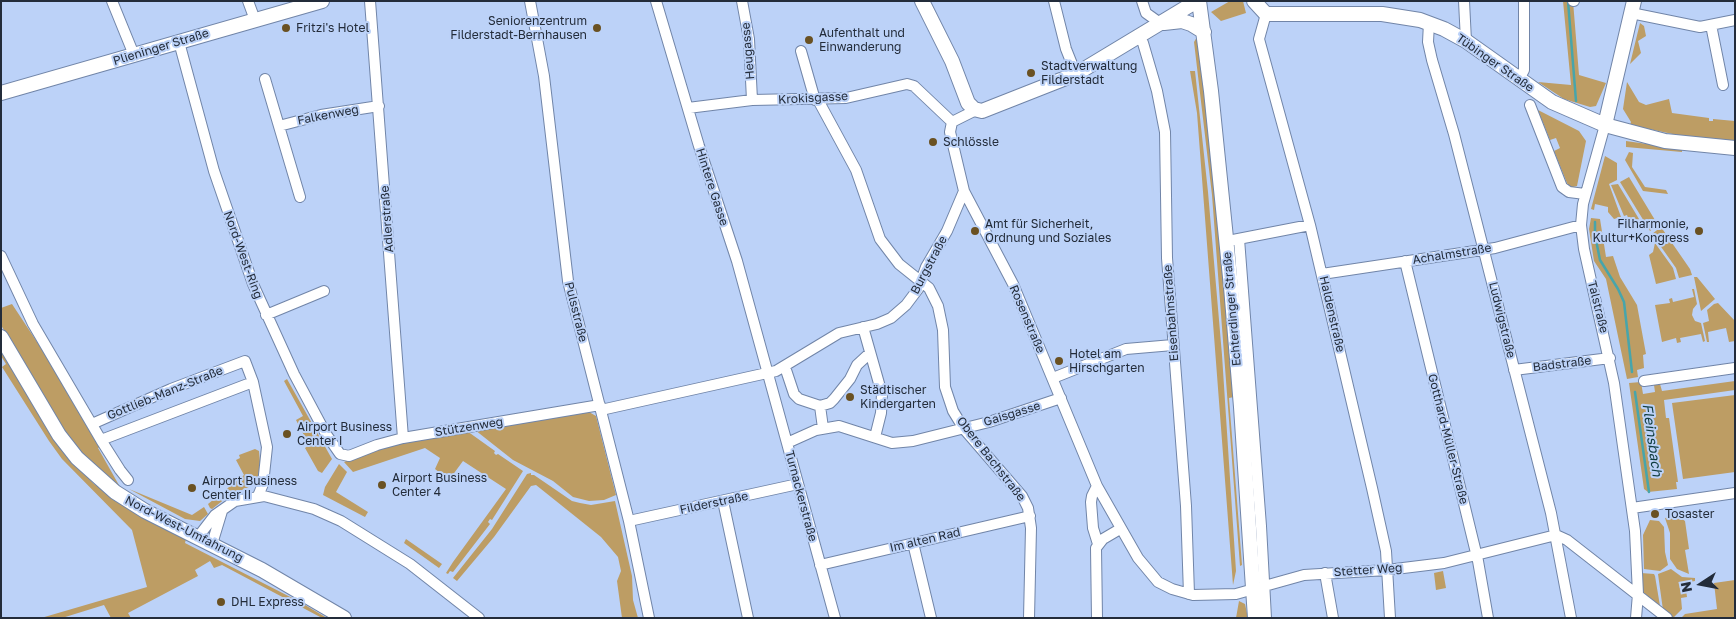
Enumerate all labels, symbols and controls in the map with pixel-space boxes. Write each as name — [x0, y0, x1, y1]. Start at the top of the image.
place label: Seniorenzentrum Filderstadt-Bernhausen — [450, 14, 587, 42]
place label: Fritzi's Hotel — [296, 21, 369, 35]
marker: Fritzi's Hotel — [280, 22, 292, 34]
marker: Seniorenzentrum Filderstadt-Bernhausen — [591, 22, 603, 34]
street label: Heugasse — [738, 22, 758, 80]
street label: Plieninger Straße — [111, 26, 211, 68]
place label: Aufenthalt und Einwanderung — [819, 26, 905, 54]
street label: Tübinger Straße — [1453, 31, 1537, 95]
marker: Aufenthalt und Einwanderung — [803, 34, 815, 46]
place label: Stadtverwaltung Filderstadt — [1041, 59, 1137, 87]
marker: Stadtverwaltung Filderstadt — [1025, 67, 1037, 79]
street label: Krokisgasse — [778, 89, 848, 107]
street label: Falkenweg — [296, 102, 360, 128]
place label: Schlössle — [943, 135, 999, 149]
marker: Schlössle — [927, 136, 939, 148]
street label: Hintere Gasse — [693, 146, 731, 228]
street label: Adlerstraße — [377, 185, 397, 253]
street label: Nord-West-Ring — [220, 209, 266, 301]
place label: Amt für Sicherheit, Ordnung und Soziales — [985, 217, 1111, 245]
place label: Filharmonie, Kultur+Kongress — [1593, 217, 1689, 245]
marker: Amt für Sicherheit, Ordnung und Soziales — [969, 225, 981, 237]
marker: Filharmonie, Kultur+Kongress — [1693, 225, 1705, 237]
street label: Burgstraße — [908, 234, 950, 296]
street label: Achalmstraße — [1412, 241, 1492, 267]
street label: Echterdinger Straße — [1220, 251, 1244, 367]
street label: Eisenbahnstraße — [1160, 264, 1182, 362]
street label: Haldenstraße — [1316, 274, 1348, 354]
street label: Talstraße — [1585, 279, 1611, 335]
street label: Pulsstraße — [562, 280, 590, 344]
street label: Ludwigstraße — [1486, 280, 1518, 360]
street label: Rosenstraße — [1006, 283, 1048, 355]
place label: Hotel am Hirschgarten — [1069, 347, 1145, 375]
street label: Badstraße — [1532, 353, 1592, 375]
marker: Hotel am Hirschgarten — [1053, 355, 1065, 367]
street label: Gottlieb-Manz-Straße — [105, 363, 225, 423]
street label: Gotthard-Müller-Straße — [1425, 372, 1471, 506]
place label: Städtischer Kindergarten — [860, 383, 936, 411]
marker: Städtischer Kindergarten — [844, 391, 856, 403]
street label: Gaisgasse — [982, 399, 1042, 429]
water label: Fleinsbach — [1639, 403, 1665, 477]
street label: Obere Bachstraße — [954, 414, 1028, 504]
street label: Stützenweg — [434, 415, 504, 439]
place label: Airport Business Center I — [297, 420, 392, 448]
marker: Airport Business Center I — [281, 428, 293, 440]
street label: Turnackerstraße — [782, 449, 820, 543]
place label: Airport Business Center 4 — [392, 471, 487, 499]
place label: Airport Business Center II — [202, 474, 297, 502]
marker: Airport Business Center 4 — [376, 479, 388, 491]
marker: Airport Business Center II — [186, 482, 198, 494]
street label: Filderstraße — [679, 489, 749, 517]
street label: Nord-West-Umfahrung — [123, 493, 245, 565]
place label: Tosaster — [1665, 507, 1714, 521]
marker: Tosaster — [1649, 508, 1661, 520]
street label: Im alten Rad — [888, 525, 962, 555]
north arrow — [1676, 559, 1726, 609]
street label: Stetter Weg — [1333, 560, 1403, 580]
text: N — [1676, 580, 1695, 594]
place label: DHL Express — [231, 595, 304, 609]
marker: DHL Express — [215, 596, 227, 608]

